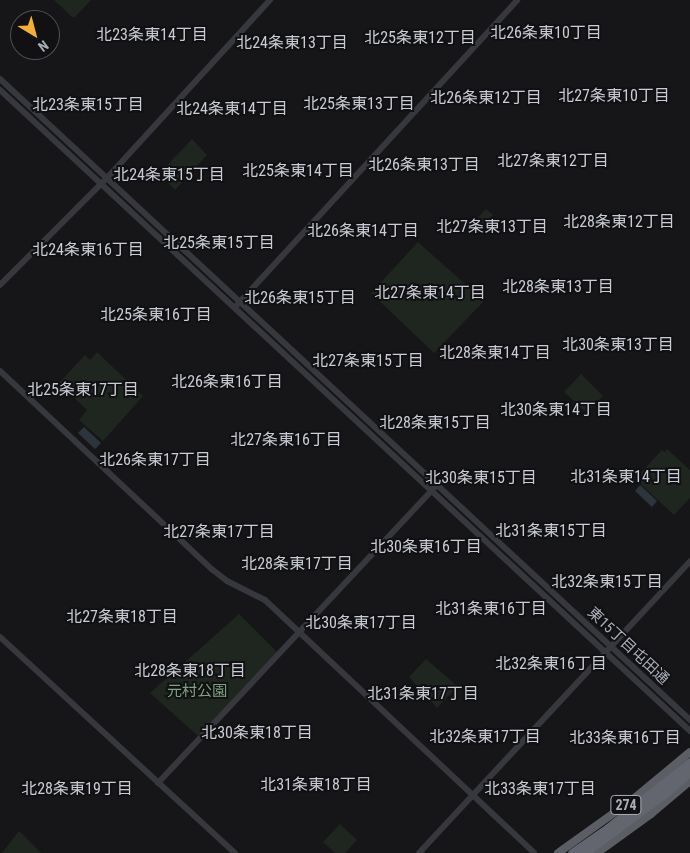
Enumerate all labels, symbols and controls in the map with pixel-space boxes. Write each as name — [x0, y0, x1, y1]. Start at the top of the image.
north arrow — [10, 10, 60, 60]
district label: 北26条東10丁目 — [490, 23, 602, 43]
district label: 北23条東14丁目 — [96, 25, 208, 45]
district label: 北25条東12丁目 — [364, 28, 476, 48]
district label: 北24条東13丁目 — [236, 33, 348, 53]
text: N — [35, 37, 52, 55]
district label: 北27条東10丁目 — [558, 86, 670, 106]
district label: 北26条東12丁目 — [430, 88, 542, 108]
district label: 北25条東13丁目 — [303, 94, 415, 114]
district label: 北23条東15丁目 — [32, 95, 144, 115]
district label: 北24条東14丁目 — [176, 99, 288, 119]
district label: 北27条東12丁目 — [497, 151, 609, 171]
district label: 北26条東13丁目 — [368, 155, 480, 175]
district label: 北25条東14丁目 — [242, 161, 354, 181]
district label: 北24条東15丁目 — [113, 165, 225, 185]
district label: 北28条東12丁目 — [563, 212, 675, 232]
district label: 北27条東13丁目 — [436, 217, 548, 237]
district label: 北26条東14丁目 — [307, 221, 419, 241]
district label: 北25条東15丁目 — [163, 233, 275, 253]
district label: 北24条東16丁目 — [32, 240, 144, 260]
district label: 北28条東13丁目 — [502, 277, 614, 297]
district label: 北27条東14丁目 — [374, 283, 486, 303]
district label: 北26条東15丁目 — [244, 288, 356, 308]
district label: 北25条東16丁目 — [100, 305, 212, 325]
district label: 北30条東13丁目 — [562, 335, 674, 355]
district label: 北28条東14丁目 — [439, 343, 551, 363]
district label: 北27条東15丁目 — [312, 351, 424, 371]
district label: 北26条東16丁目 — [171, 372, 283, 392]
district label: 北25条東17丁目 — [27, 380, 139, 400]
district label: 北30条東14丁目 — [500, 400, 612, 420]
district label: 北28条東15丁目 — [379, 413, 491, 433]
district label: 北27条東16丁目 — [230, 430, 342, 450]
district label: 北26条東17丁目 — [99, 450, 211, 470]
district label: 北31条東14丁目 — [570, 467, 682, 487]
district label: 北30条東15丁目 — [425, 468, 537, 488]
district label: 北31条東15丁目 — [495, 521, 607, 541]
district label: 北27条東17丁目 — [163, 522, 275, 542]
district label: 北30条東16丁目 — [370, 537, 482, 557]
district label: 北28条東17丁目 — [241, 554, 353, 574]
district label: 北32条東15丁目 — [551, 572, 663, 592]
district label: 北31条東16丁目 — [435, 599, 547, 619]
street label: 東15丁目屯田通 — [584, 604, 672, 688]
district label: 北27条東18丁目 — [66, 607, 178, 627]
district label: 北30条東17丁目 — [305, 613, 417, 633]
district label: 北32条東16丁目 — [495, 654, 607, 674]
district label: 北28条東18丁目 — [134, 661, 246, 681]
park label: 元村公園 — [167, 683, 227, 701]
district label: 北31条東17丁目 — [367, 684, 479, 704]
district label: 北30条東18丁目 — [201, 723, 313, 743]
district label: 北32条東17丁目 — [429, 727, 541, 747]
district label: 北33条東16丁目 — [569, 728, 681, 748]
district label: 北31条東18丁目 — [260, 775, 372, 795]
district label: 北28条東19丁目 — [21, 779, 133, 799]
district label: 北33条東17丁目 — [484, 779, 596, 799]
road number: 274 — [610, 794, 642, 816]

